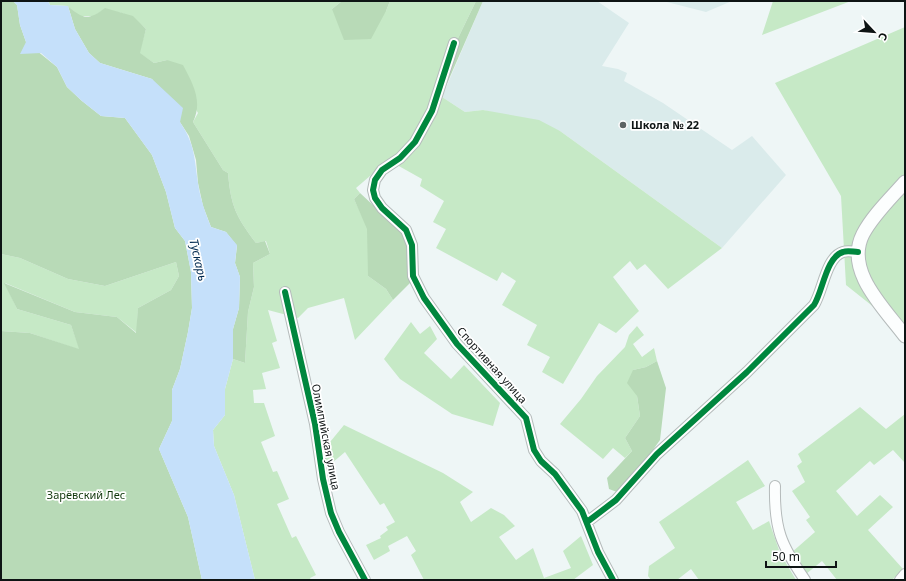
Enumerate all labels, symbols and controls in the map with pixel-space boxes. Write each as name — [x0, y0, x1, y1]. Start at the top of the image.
north arrow — [854, 12, 894, 52]
text: С — [875, 30, 892, 43]
place label: Школа № 22 — [631, 117, 699, 132]
marker: Школа № 22 — [618, 120, 628, 130]
water label: Тускарь — [185, 237, 212, 283]
street label: Спортивная улица — [454, 323, 531, 406]
street label: Олимпийская улица — [309, 383, 344, 491]
park label: Зарёвский Лес — [47, 487, 125, 502]
scale bar — [766, 543, 836, 569]
text: 50 m — [772, 548, 800, 565]

